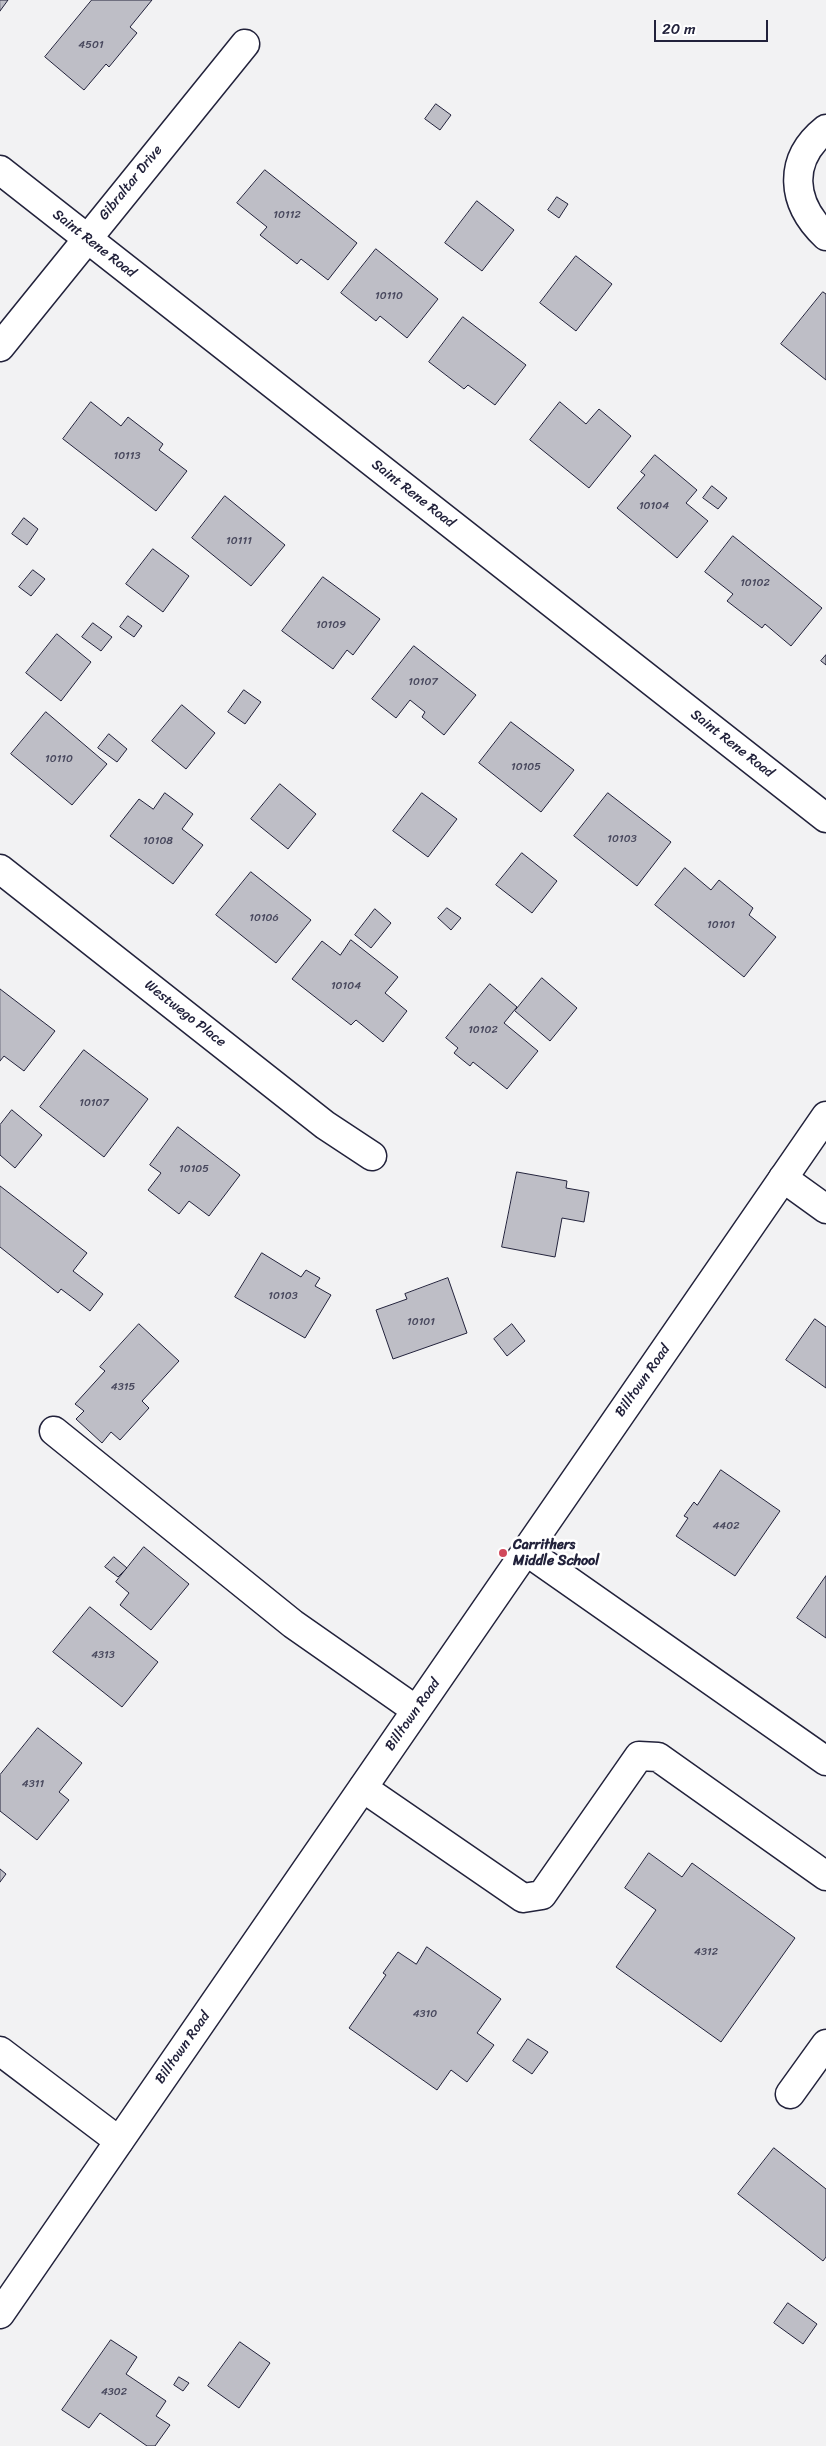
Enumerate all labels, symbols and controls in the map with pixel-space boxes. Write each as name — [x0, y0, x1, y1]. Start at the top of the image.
scale bar — [656, 10, 770, 42]
text: 20 m — [662, 16, 696, 42]
house number: 4501 — [78, 38, 104, 52]
street label: Gibraltar Drive — [96, 142, 166, 224]
street label: Saint Rene Road — [49, 206, 139, 282]
house number: 10112 — [273, 208, 301, 222]
house number: 10110 — [375, 289, 403, 303]
house number: 10113 — [113, 449, 141, 463]
street label: Saint Rene Road — [368, 456, 458, 532]
house number: 10104 — [639, 499, 669, 513]
house number: 10111 — [226, 534, 252, 548]
house number: 10102 — [740, 576, 770, 590]
house number: 10109 — [316, 618, 346, 632]
house number: 10107 — [408, 675, 438, 689]
street label: Saint Rene Road — [687, 706, 777, 782]
house number: 10110 — [45, 752, 73, 766]
house number: 10105 — [511, 760, 541, 774]
house number: 10103 — [607, 832, 637, 846]
house number: 10108 — [143, 834, 173, 848]
house number: 10106 — [249, 911, 279, 925]
house number: 10101 — [707, 918, 735, 932]
street label: Westwego Place — [141, 977, 229, 1051]
house number: 10104 — [331, 979, 361, 993]
house number: 10102 — [468, 1023, 498, 1037]
house number: 10107 — [79, 1096, 109, 1110]
house number: 10105 — [179, 1162, 209, 1176]
house number: 10103 — [268, 1289, 298, 1303]
house number: 10101 — [407, 1315, 435, 1329]
street label: Billtown Road — [612, 1342, 674, 1420]
house number: 4315 — [111, 1380, 135, 1394]
house number: 4402 — [712, 1519, 740, 1533]
place label: Carrithers Middle School — [513, 1537, 599, 1570]
marker: Carrithers Middle School — [497, 1547, 509, 1559]
house number: 4313 — [91, 1648, 115, 1662]
street label: Billtown Road — [382, 1676, 444, 1754]
house number: 4311 — [22, 1777, 44, 1791]
house number: 4312 — [694, 1945, 718, 1959]
house number: 4310 — [413, 2007, 437, 2021]
street label: Billtown Road — [152, 2009, 214, 2087]
house number: 4302 — [101, 2385, 127, 2399]

